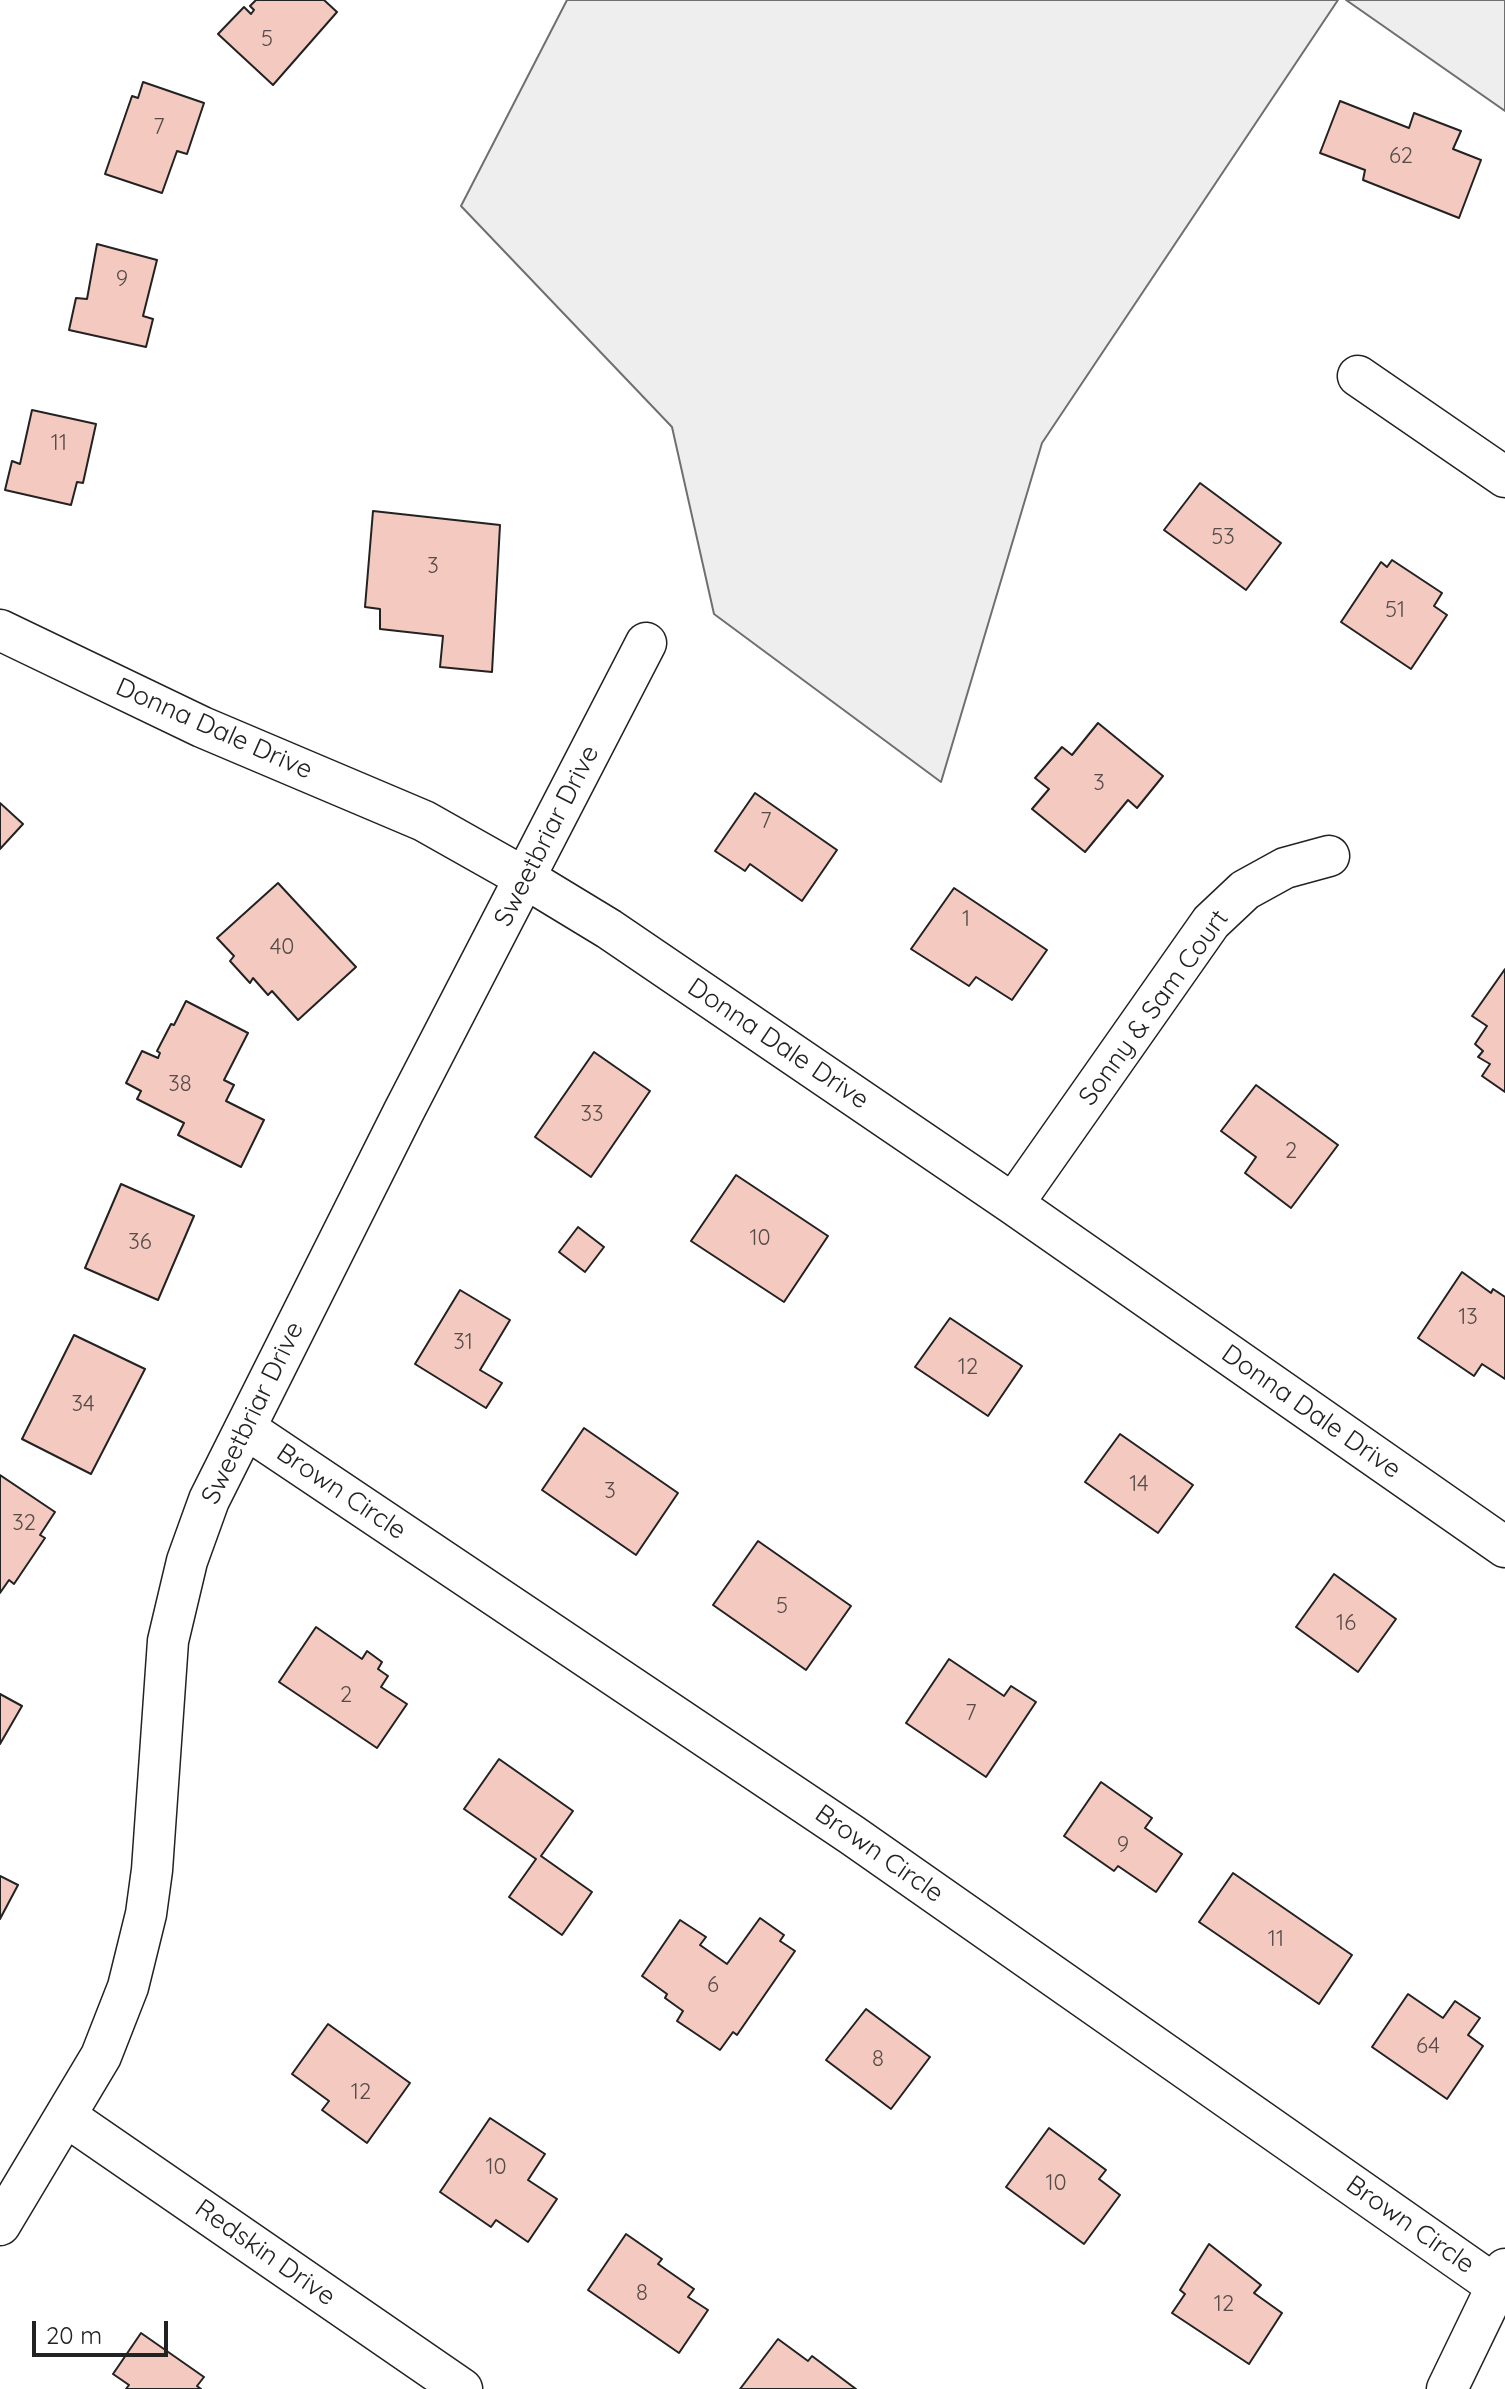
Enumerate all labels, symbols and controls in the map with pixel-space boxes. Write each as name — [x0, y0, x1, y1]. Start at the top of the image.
house number: 5 — [261, 26, 273, 52]
house number: 7 — [153, 114, 165, 140]
house number: 62 — [1389, 143, 1413, 169]
house number: 9 — [116, 266, 128, 292]
house number: 11 — [51, 430, 67, 456]
house number: 53 — [1211, 524, 1235, 550]
house number: 3 — [427, 553, 439, 579]
house number: 51 — [1385, 597, 1405, 623]
street label: Donna Dale Drive — [111, 672, 317, 786]
street label: Sweetbriar Drive — [488, 740, 606, 932]
house number: 3 — [1093, 770, 1105, 796]
house number: 7 — [760, 808, 772, 834]
street label: Sonny & Sam Court — [1073, 904, 1235, 1112]
house number: 1 — [962, 906, 970, 932]
house number: 40 — [270, 934, 294, 960]
street label: Donna Dale Drive — [681, 972, 875, 1116]
house number: 38 — [168, 1071, 192, 1097]
house number: 33 — [580, 1101, 604, 1127]
house number: 2 — [1285, 1138, 1297, 1164]
house number: 10 — [749, 1225, 771, 1251]
house number: 36 — [128, 1229, 152, 1255]
house number: 13 — [1458, 1304, 1478, 1330]
street label: Sweetbriar Drive — [195, 1317, 311, 1509]
house number: 31 — [453, 1329, 473, 1355]
street label: Donna Dale Drive — [1215, 1338, 1407, 1486]
house number: 12 — [958, 1354, 978, 1380]
house number: 34 — [71, 1391, 95, 1417]
street label: Brown Circle — [270, 1437, 412, 1547]
house number: 14 — [1129, 1471, 1149, 1497]
house number: 3 — [604, 1478, 616, 1504]
house number: 32 — [12, 1510, 36, 1536]
house number: 5 — [776, 1593, 788, 1619]
house number: 16 — [1336, 1610, 1356, 1636]
house number: 2 — [340, 1682, 352, 1708]
house number: 7 — [965, 1700, 977, 1726]
street label: Brown Circle — [809, 1798, 949, 1910]
house number: 9 — [1117, 1832, 1129, 1858]
house number: 11 — [1268, 1926, 1284, 1952]
house number: 6 — [707, 1972, 719, 1998]
house number: 64 — [1416, 2033, 1440, 2059]
house number: 8 — [872, 2046, 884, 2072]
house number: 12 — [351, 2079, 371, 2105]
house number: 10 — [485, 2154, 507, 2180]
street label: Brown Circle — [1340, 2169, 1480, 2281]
house number: 10 — [1045, 2170, 1067, 2196]
street label: Redskin Drive — [189, 2193, 341, 2313]
house number: 8 — [636, 2280, 648, 2306]
house number: 12 — [1214, 2291, 1234, 2317]
scale bar — [36, 2305, 172, 2355]
text: 20 m — [46, 2320, 102, 2350]

